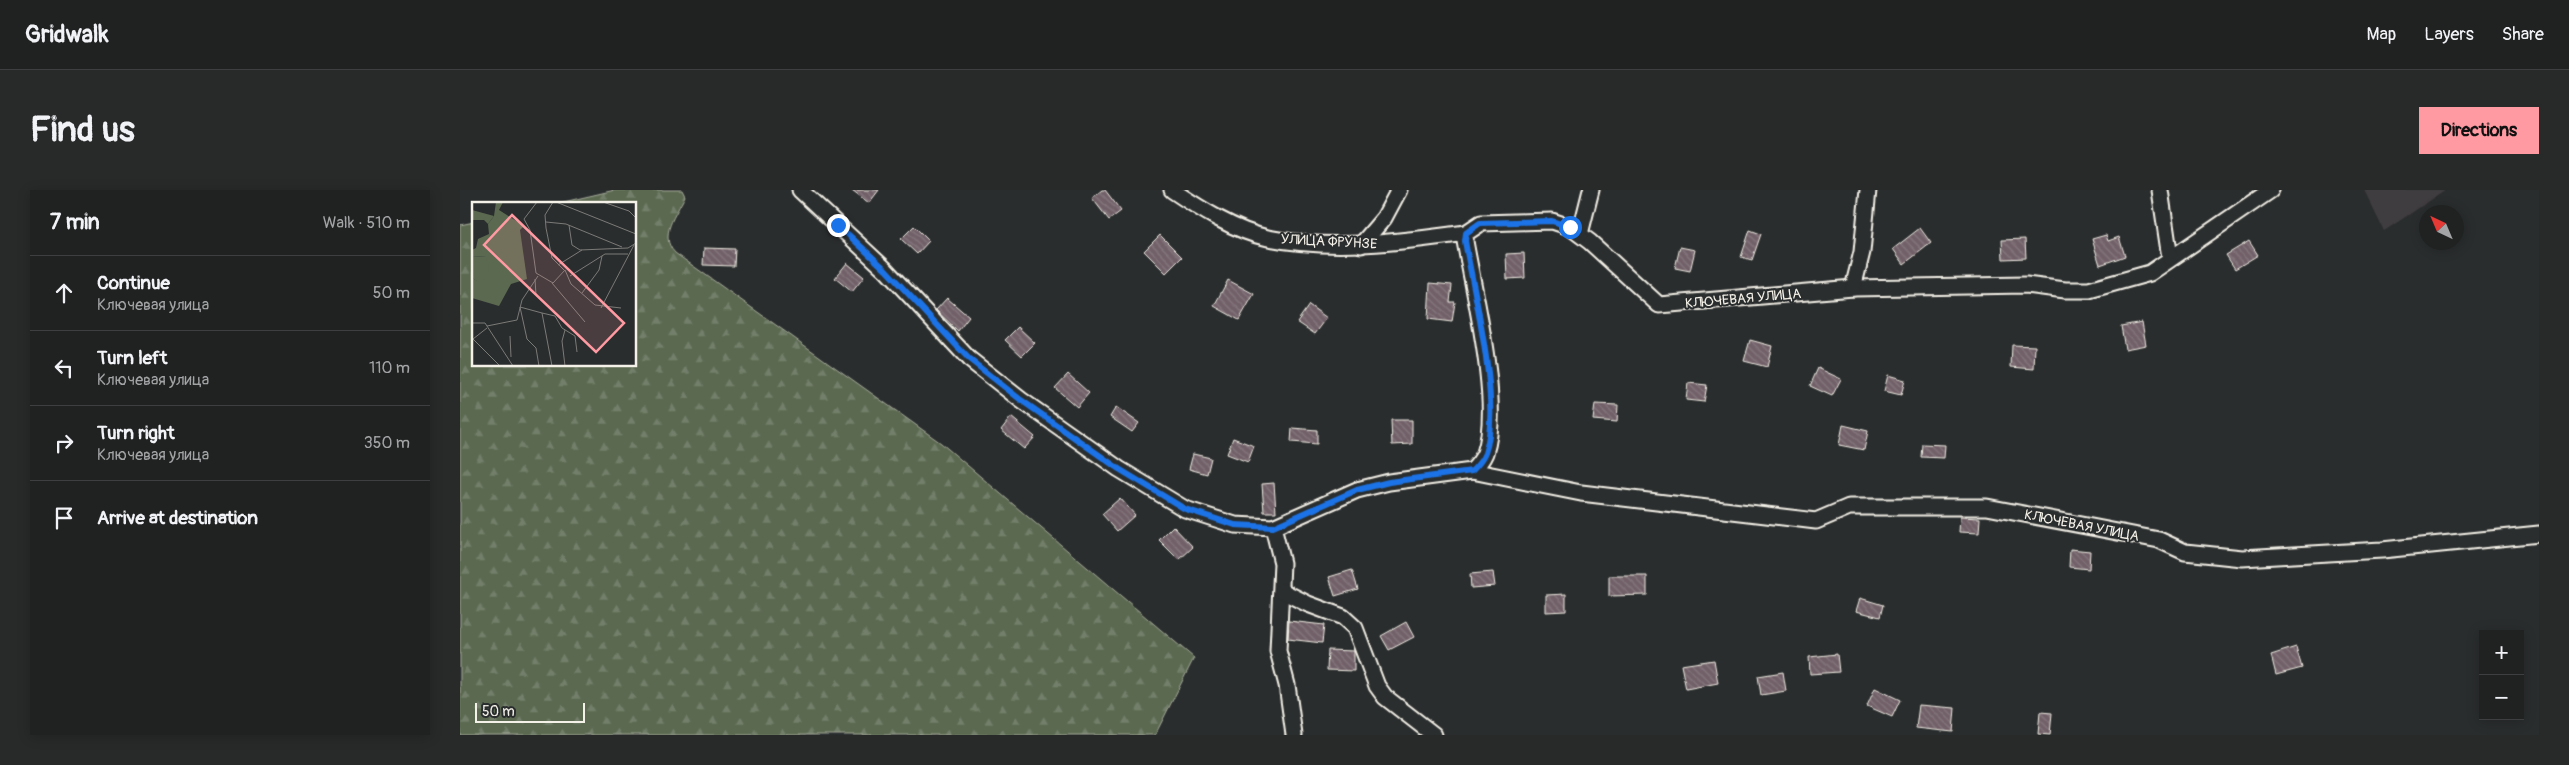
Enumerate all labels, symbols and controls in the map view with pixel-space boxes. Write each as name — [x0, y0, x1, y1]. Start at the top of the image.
text: Gridwalk — [25, 20, 109, 49]
text: Map — [2367, 23, 2396, 46]
text: Layers — [2424, 23, 2474, 46]
text: Share — [2502, 23, 2544, 46]
button: Directions — [2419, 107, 2539, 154]
text: Find us — [30, 108, 135, 152]
inset map — [472, 202, 636, 366]
north arrow — [2419, 205, 2464, 250]
text: 7 min — [50, 209, 100, 236]
text: Walk · 510 m — [323, 213, 410, 233]
route end — [827, 214, 850, 237]
route start — [1559, 216, 1582, 239]
street label: УЛИЦА ФРУНЗЕ — [1280, 230, 1378, 253]
text: Continue — [97, 271, 170, 295]
icon: ahead — [50, 279, 78, 307]
text: 50 m — [373, 283, 410, 303]
street label: КЛЮЧЕВАЯ УЛИЦА — [1684, 285, 1802, 312]
text: Ключевая улица — [97, 295, 209, 315]
text: Turn left — [97, 346, 167, 370]
icon: left — [50, 354, 78, 382]
text: 110 m — [369, 358, 410, 378]
text: Ключевая улица — [97, 370, 209, 390]
text: Turn right — [97, 421, 175, 445]
icon: right — [50, 429, 78, 457]
text: 350 m — [364, 433, 410, 453]
text: Ключевая улица — [97, 445, 209, 465]
icon: arrive — [50, 504, 78, 532]
text: Arrive at destination — [97, 506, 258, 530]
street label: КЛЮЧЕВАЯ УЛИЦА — [2023, 506, 2141, 545]
map controls — [2479, 630, 2524, 720]
button: + — [2479, 630, 2524, 675]
button: − — [2479, 675, 2524, 720]
scale bar — [475, 700, 585, 723]
text: 50 m — [482, 703, 515, 720]

